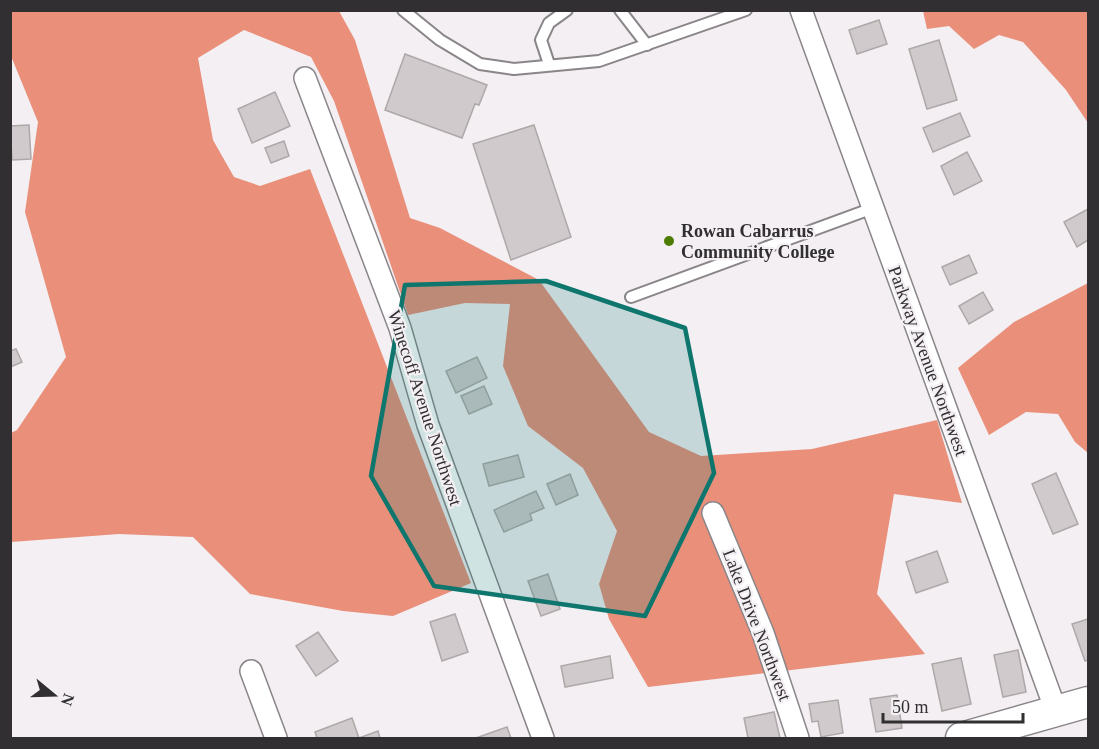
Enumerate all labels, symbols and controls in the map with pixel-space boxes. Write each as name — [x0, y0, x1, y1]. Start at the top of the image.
place label: Rowan Cabarrus Community College — [681, 221, 834, 262]
marker: Rowan Cabarrus Community College — [662, 234, 676, 248]
street label: Parkway Avenue Northwest — [884, 263, 972, 459]
street label: Winecoff Avenue Northwest — [384, 308, 466, 508]
street label: Lake Drive Northwest — [719, 546, 795, 704]
north arrow — [24, 665, 84, 725]
scale bar — [883, 686, 1022, 724]
text: N — [58, 691, 78, 708]
text: 50 m — [892, 697, 929, 717]

